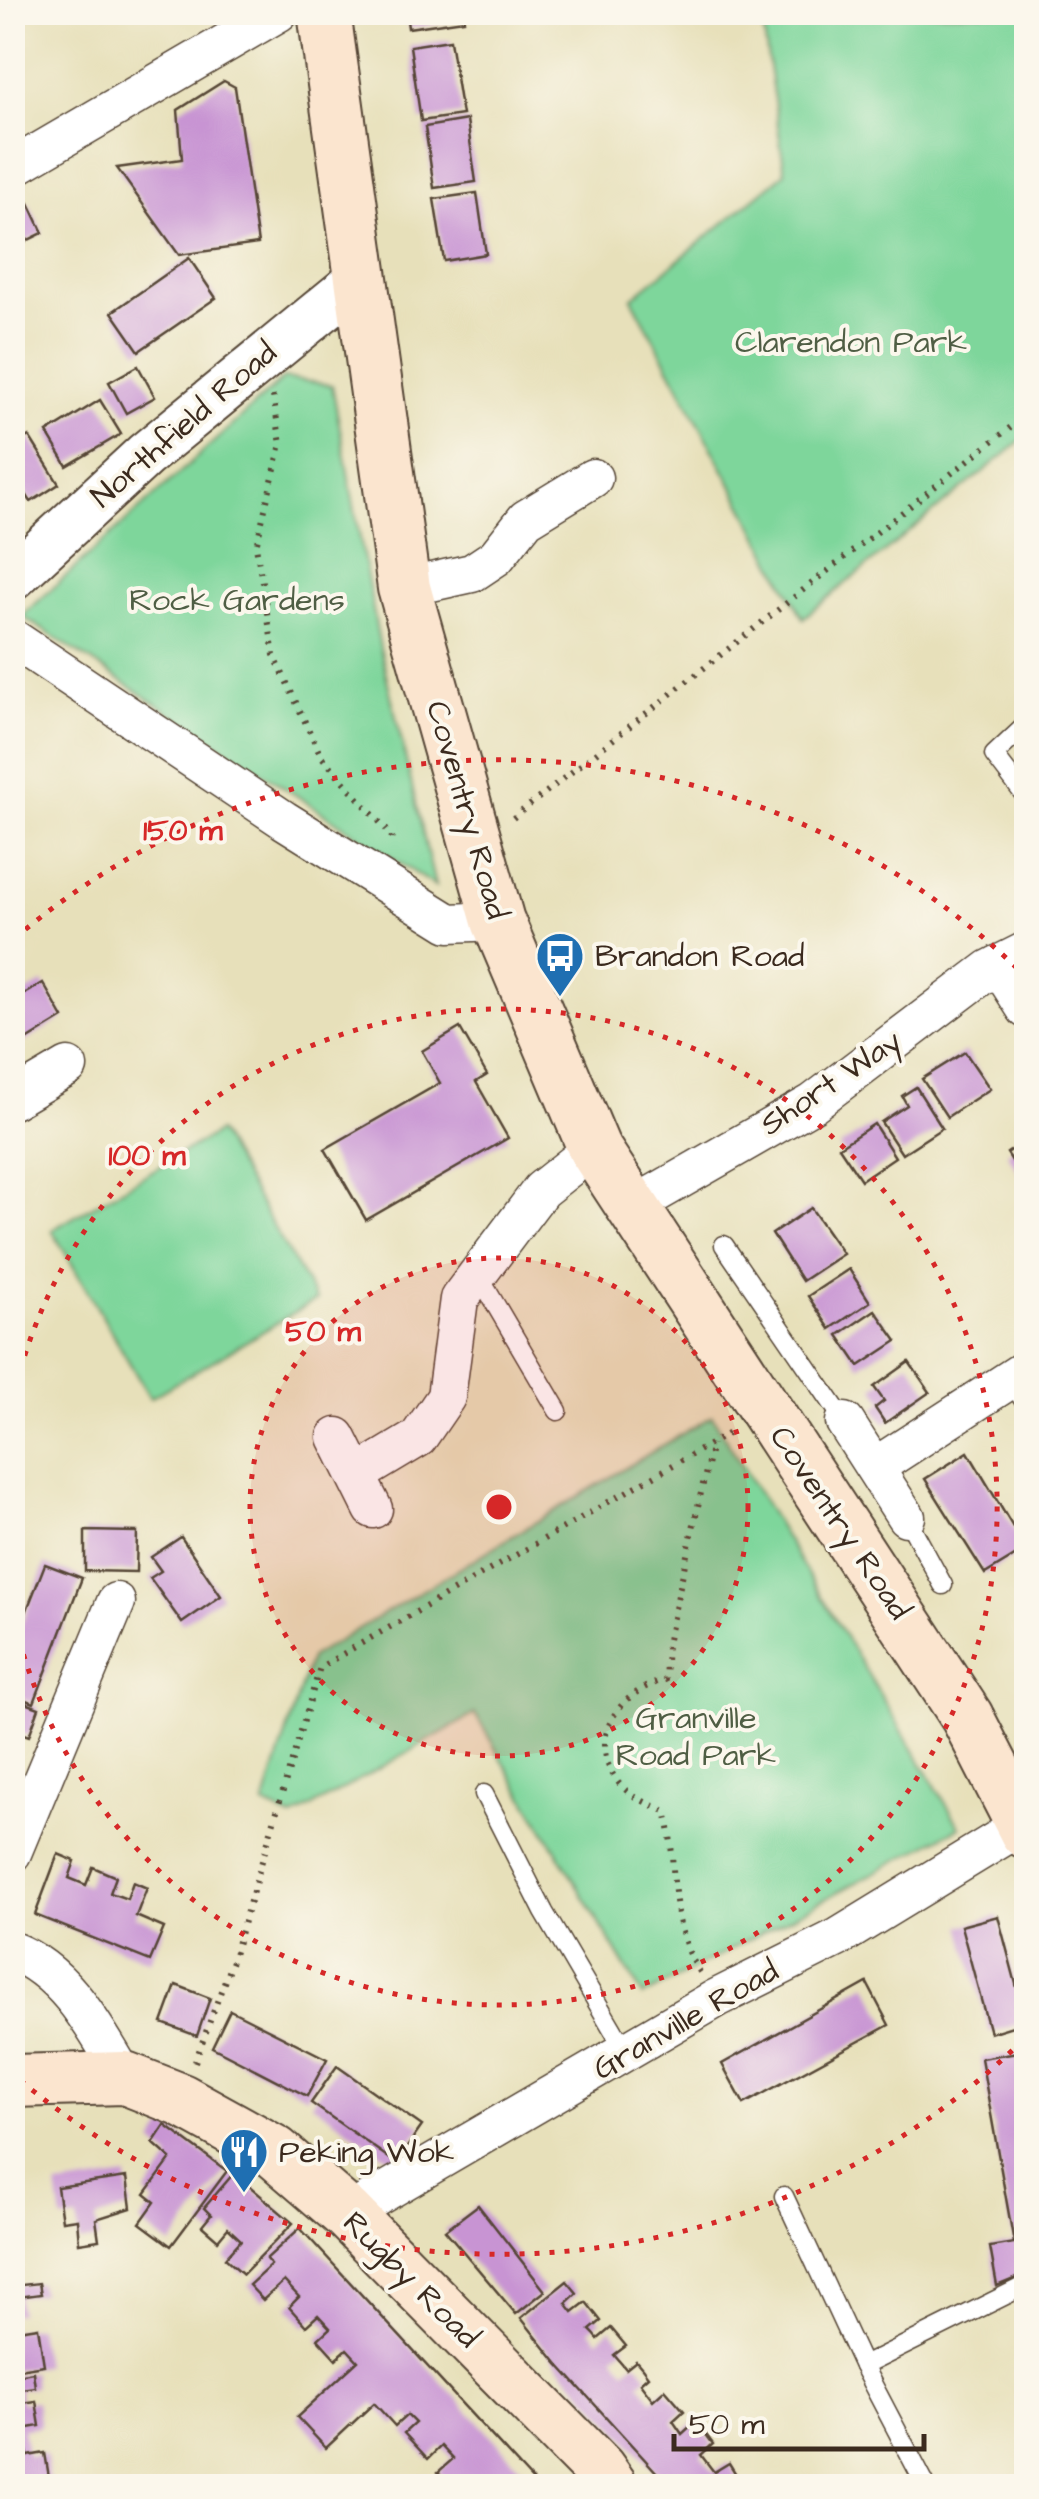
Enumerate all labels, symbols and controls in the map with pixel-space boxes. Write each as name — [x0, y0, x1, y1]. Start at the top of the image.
park label: Clarendon Park — [735, 320, 967, 365]
street label: Northfield Road — [81, 331, 287, 519]
park label: Rock Gardens — [129, 578, 345, 623]
street label: Coventry Road — [414, 696, 520, 924]
text: 150 m — [143, 810, 223, 852]
bus stop icon: Brandon Road — [534, 930, 586, 998]
place label: Brandon Road — [595, 934, 804, 979]
street label: Short Way — [751, 1019, 911, 1147]
text: 100 m — [108, 1135, 186, 1177]
text: 50 m — [285, 1311, 361, 1353]
street label: Coventry Road — [758, 1417, 922, 1629]
centre of rings — [481, 1489, 517, 1525]
park label: Granville Road Park — [616, 1696, 777, 1778]
street label: Granville Road — [585, 1949, 787, 2091]
restaurant icon: Peking Wok — [218, 2126, 270, 2194]
place label: Peking Wok — [279, 2130, 455, 2175]
street label: Rugby Road — [332, 2201, 490, 2359]
scale bar — [674, 2389, 924, 2451]
text: 50 m — [689, 2404, 765, 2446]

